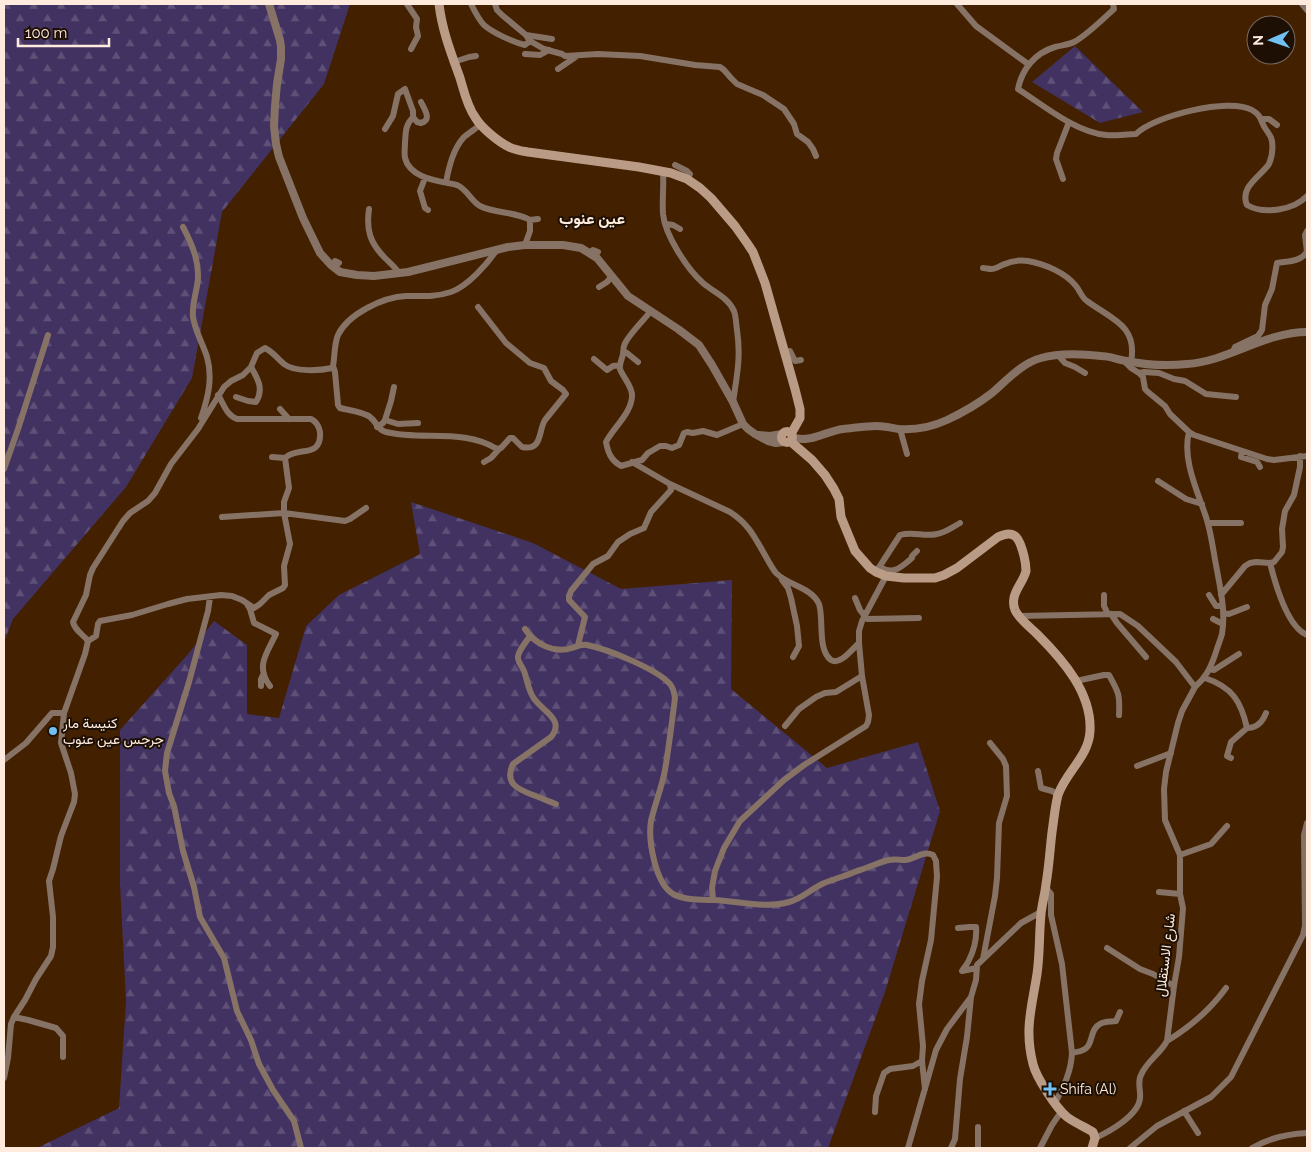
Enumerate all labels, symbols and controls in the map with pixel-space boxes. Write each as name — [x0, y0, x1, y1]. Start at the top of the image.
scale bar — [18, 15, 109, 47]
north arrow — [1246, 15, 1296, 65]
text: 100 m — [25, 24, 67, 42]
text: N — [1250, 35, 1266, 46]
district label: عين عنوب — [559, 209, 625, 229]
place label: كنيسة مار جرجس عين عنوب — [62, 715, 164, 748]
marker: كنيسة مار جرجس عين عنوب — [47, 725, 59, 737]
street label: شارع الاستقلال — [1152, 912, 1181, 998]
place label: Shifa (Al) — [1060, 1081, 1117, 1097]
marker: Shifa (Al) — [1044, 1083, 1056, 1095]

